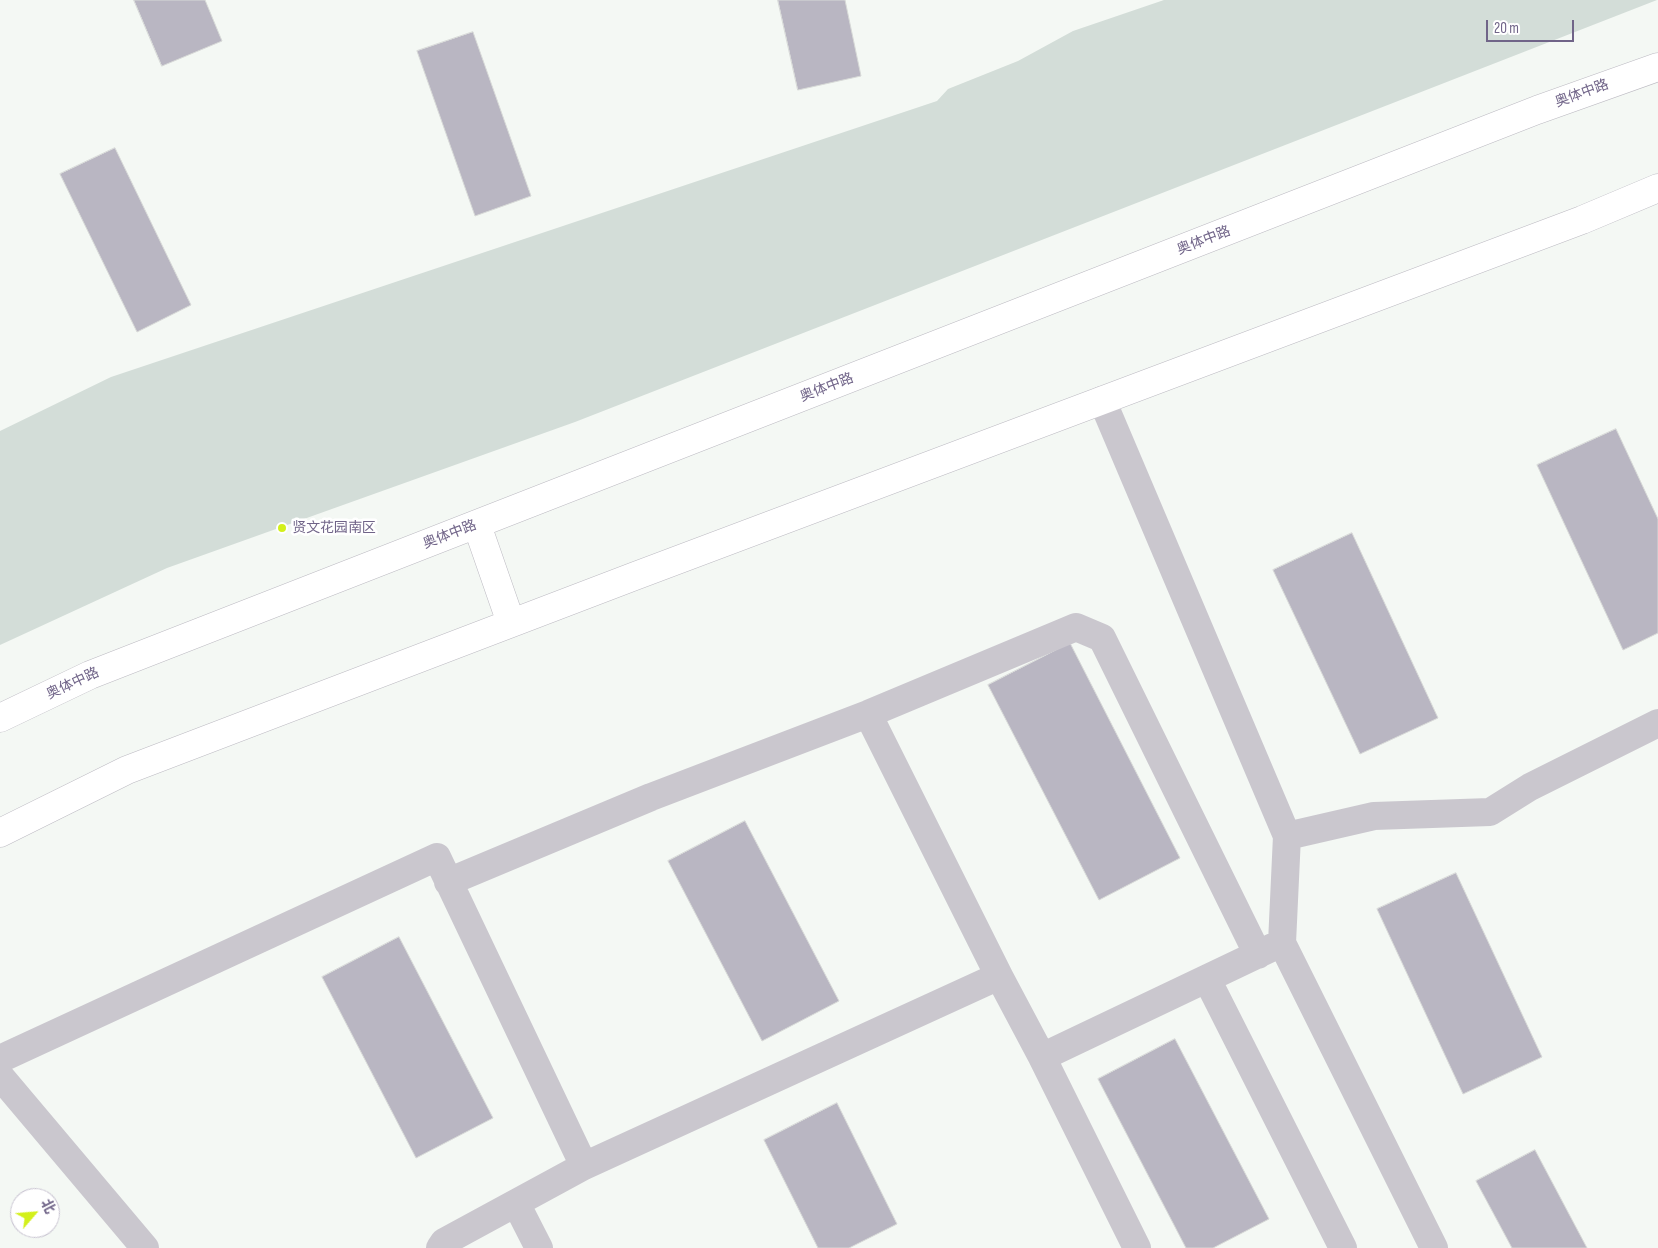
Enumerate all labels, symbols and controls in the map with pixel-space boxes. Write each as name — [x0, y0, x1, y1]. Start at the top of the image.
scale bar — [1488, 10, 1576, 42]
text: 20 m — [1494, 19, 1519, 38]
street label: 奥体中路 — [1553, 77, 1611, 111]
street label: 奥体中路 — [1175, 223, 1233, 259]
street label: 奥体中路 — [798, 370, 856, 406]
street label: 奥体中路 — [421, 517, 479, 553]
place label: 贤文花园南区 — [292, 520, 376, 536]
marker: 贤文花园南区 — [276, 522, 288, 534]
street label: 奥体中路 — [44, 665, 102, 703]
north arrow — [10, 1188, 60, 1238]
text: 北 — [37, 1196, 59, 1217]

